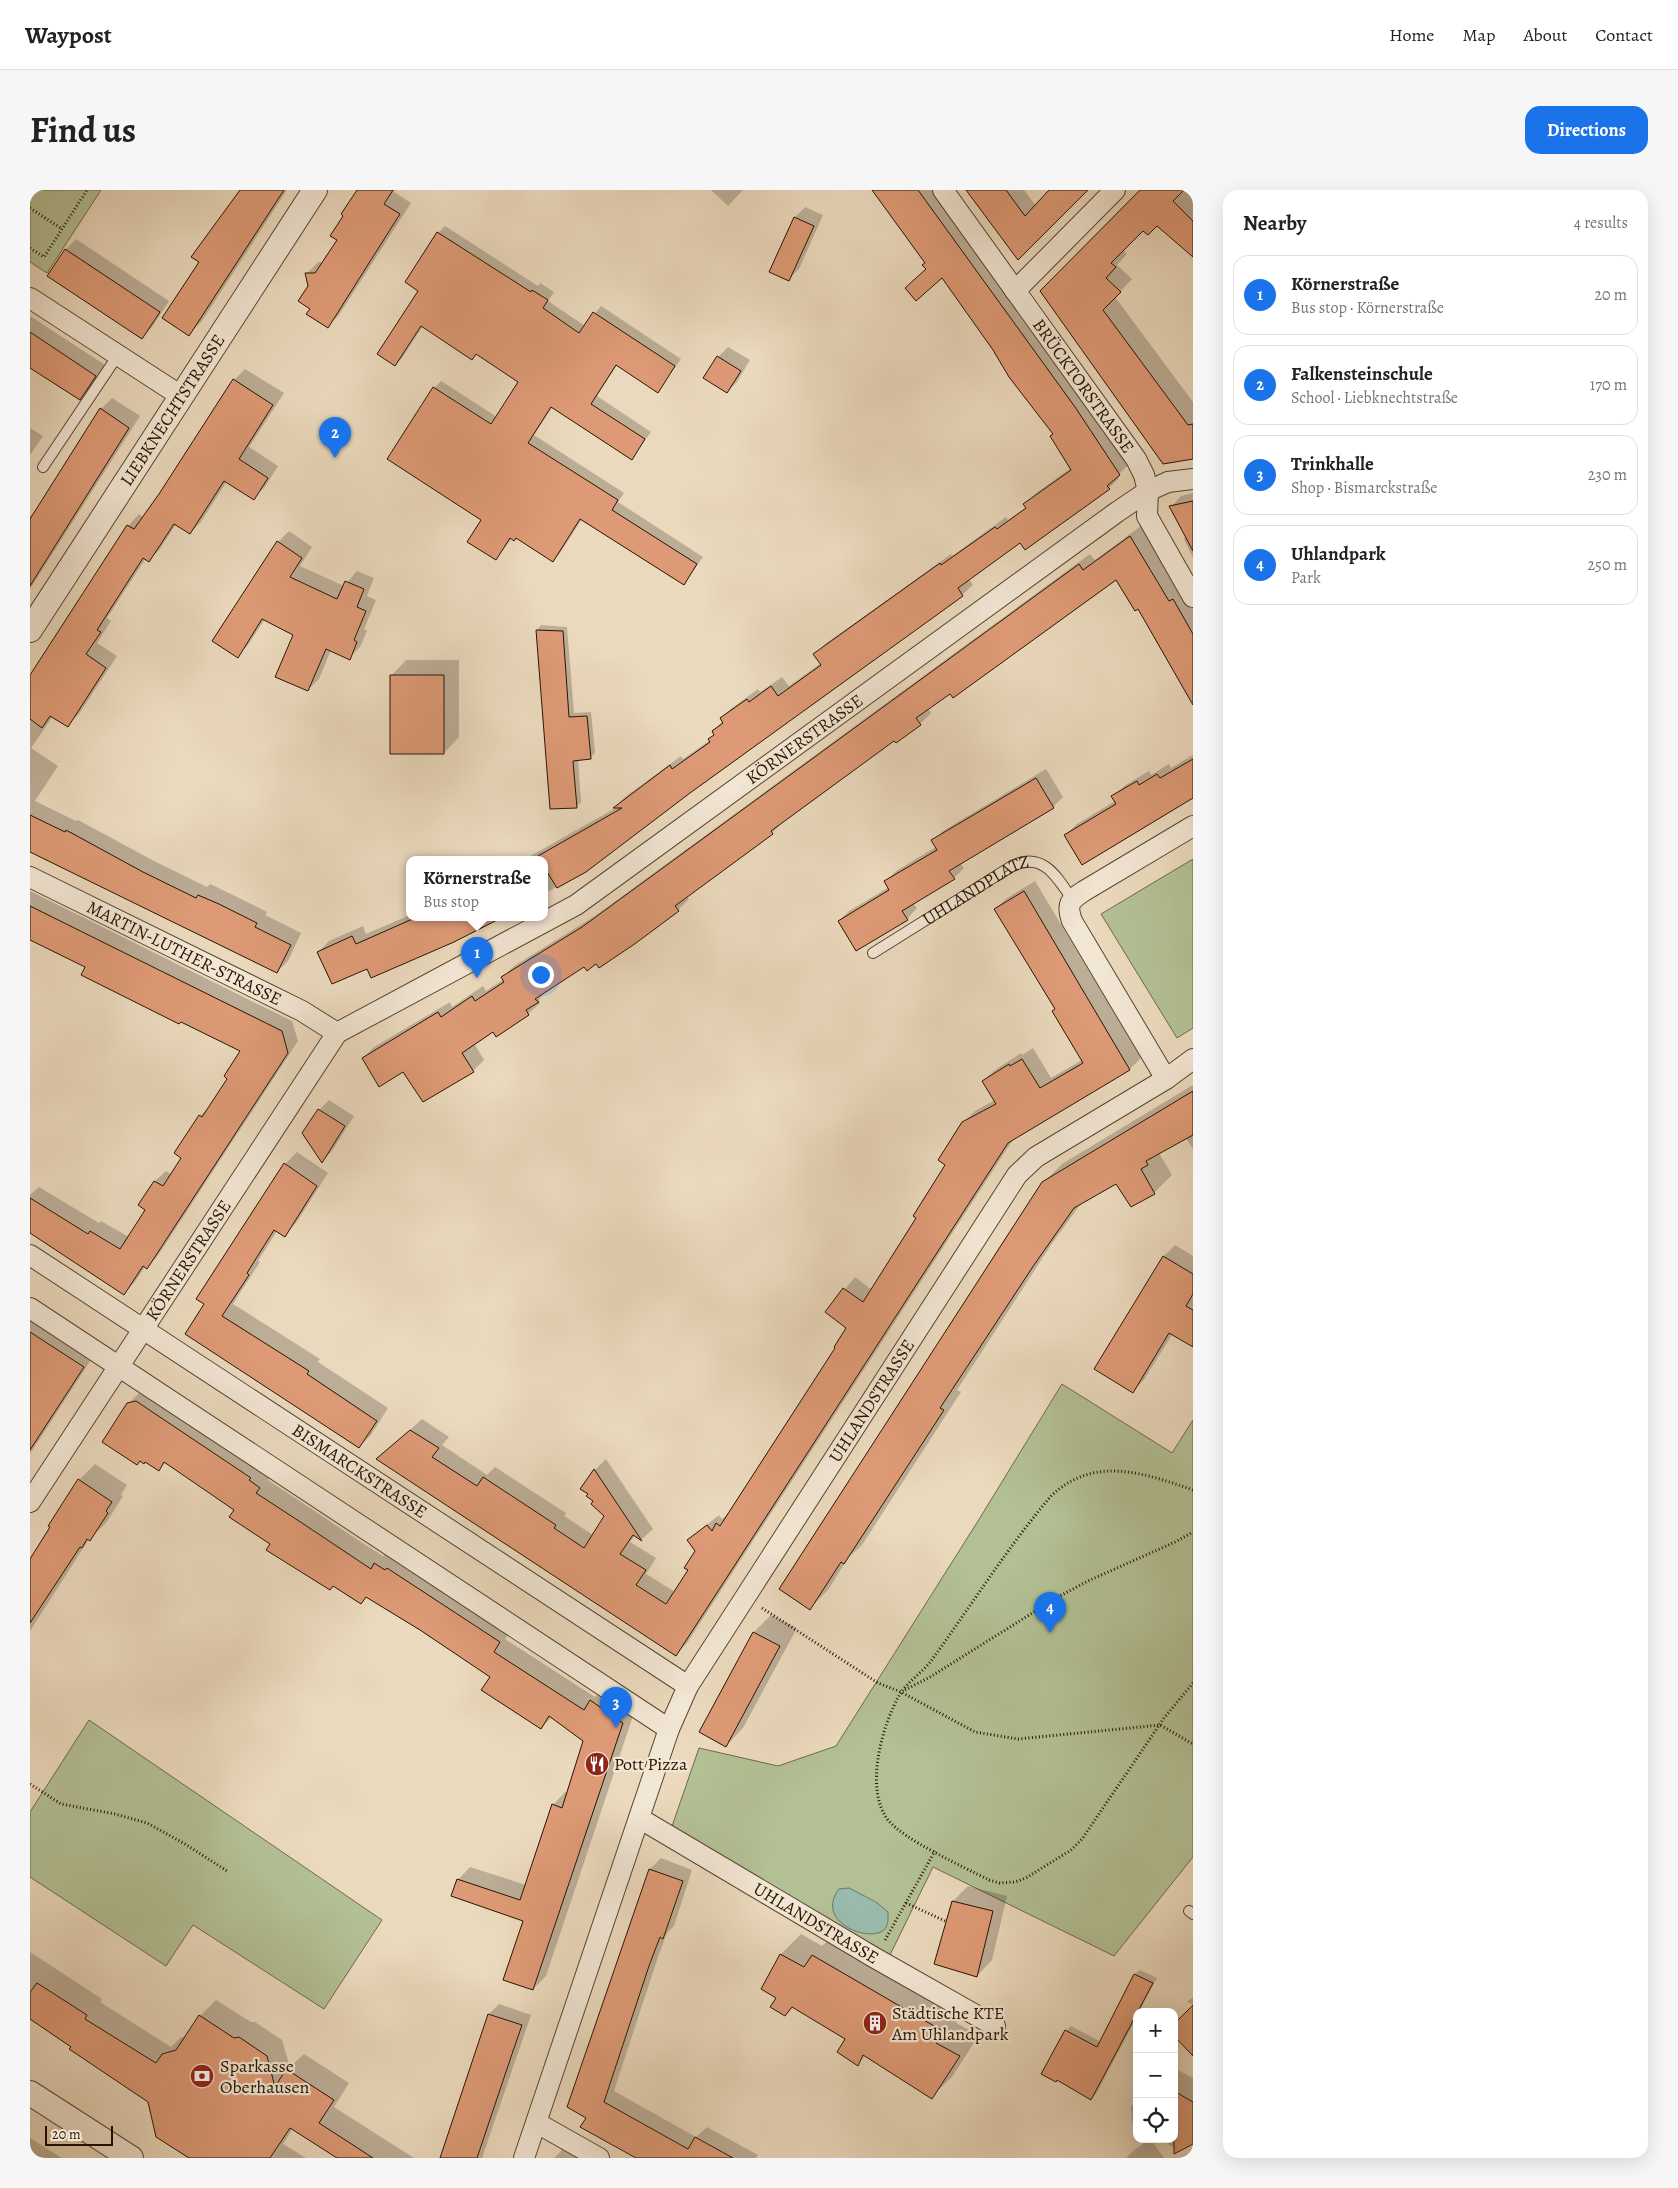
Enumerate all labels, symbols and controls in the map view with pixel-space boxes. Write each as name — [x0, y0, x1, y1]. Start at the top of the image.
text: Waypost — [25, 19, 112, 51]
text: Home — [1389, 23, 1434, 47]
text: Map — [1462, 23, 1495, 47]
text: About — [1523, 23, 1567, 47]
text: Contact — [1595, 23, 1653, 47]
text: Find us — [30, 106, 136, 154]
button: Directions — [1525, 106, 1648, 154]
text: Nearby — [1243, 209, 1306, 237]
text: 4 results — [1574, 212, 1628, 234]
text: Körnerstraße — [1291, 271, 1399, 297]
text: 1 — [1257, 284, 1263, 306]
text: 20 m — [1594, 284, 1627, 306]
text: Bus stop · Körnerstraße — [1291, 297, 1444, 319]
street label: BRÜCKTORSTRASSE — [1027, 314, 1140, 458]
street label: LIEBKNECHTSTRASSE — [114, 330, 230, 491]
text: Falkensteinschule — [1291, 361, 1433, 387]
text: 2 — [1256, 374, 1264, 396]
text: 170 m — [1590, 374, 1627, 396]
text: School · Liebknechtstraße — [1291, 387, 1458, 409]
pin: 2 — [319, 417, 351, 458]
text: Trinkhalle — [1291, 451, 1374, 477]
text: 3 — [1257, 464, 1263, 486]
text: 230 m — [1588, 464, 1627, 486]
text: Shop · Bismarckstraße — [1291, 477, 1437, 499]
text: Uhlandpark — [1291, 541, 1386, 567]
text: 4 — [1256, 554, 1264, 576]
text: 250 m — [1588, 554, 1627, 576]
text: Park — [1291, 567, 1321, 589]
street label: KÖRNERSTRASSE — [741, 688, 868, 790]
street label: UHLANDPLATZ — [918, 849, 1031, 931]
popup — [406, 856, 548, 921]
text: Körnerstraße — [423, 865, 531, 891]
text: Bus stop — [423, 891, 479, 913]
street label: MARTIN-LUTHER-STRASSE — [83, 895, 286, 1011]
pin: 1 — [461, 937, 493, 978]
your location — [528, 962, 554, 988]
street label: KÖRNERSTRASSE — [140, 1195, 237, 1325]
street label: UHLANDSTRASSE — [823, 1335, 920, 1467]
street label: BISMARCKSTRASSE — [288, 1418, 432, 1524]
pin: 4 — [1034, 1592, 1066, 1633]
pin: 3 — [600, 1687, 632, 1728]
restaurant icon: Pott Pizza — [584, 1751, 610, 1777]
place label: Pott Pizza — [614, 1752, 688, 1776]
street label: UHLANDSTRASSE — [749, 1877, 883, 1970]
place label: Städtische KTE Am Uhlandpark — [891, 2001, 1009, 2046]
map controls — [1133, 2008, 1178, 2143]
button: + — [1133, 2008, 1178, 2053]
building icon: Städtische KTE Am Uhlandpark — [862, 2010, 888, 2036]
button: − — [1133, 2053, 1178, 2098]
place label: Sparkasse Oberhausen — [220, 2054, 310, 2099]
bank icon: Sparkasse Oberhausen — [189, 2063, 215, 2089]
button: locate — [1133, 2098, 1178, 2143]
scale bar — [45, 2123, 112, 2146]
text: 20 m — [52, 2125, 81, 2144]

